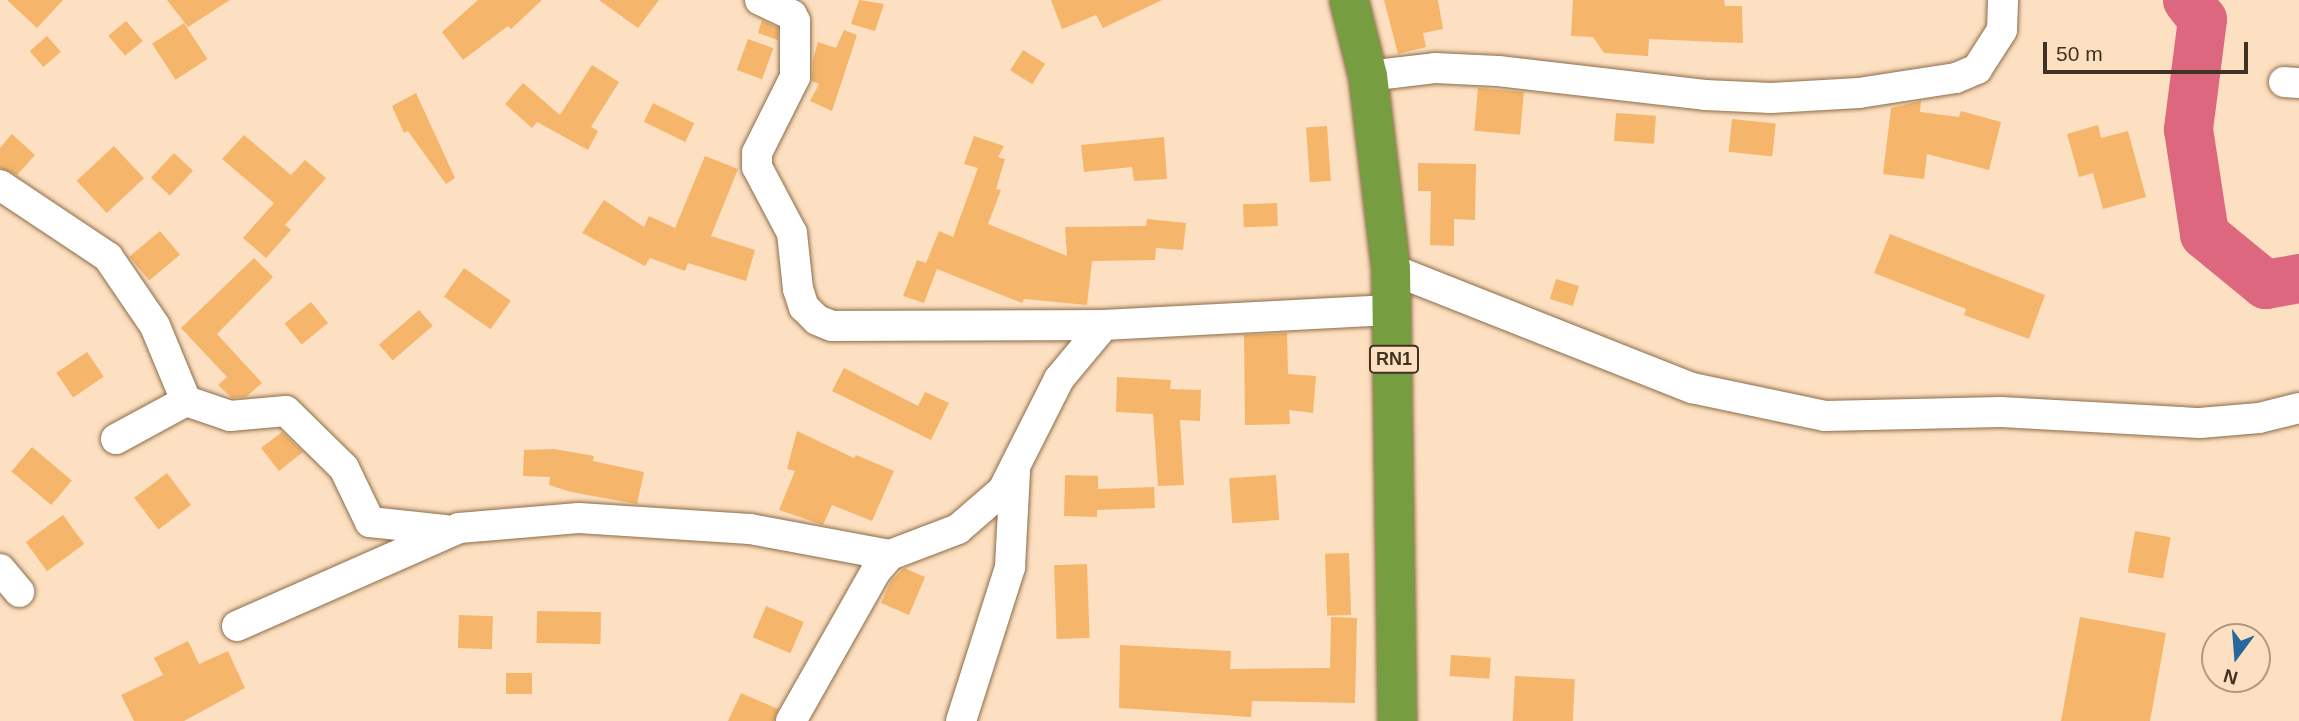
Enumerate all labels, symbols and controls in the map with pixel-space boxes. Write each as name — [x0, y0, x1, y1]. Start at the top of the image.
scale bar — [2047, 28, 2252, 72]
text: 50 m — [2056, 42, 2103, 65]
road number: RN1 — [1368, 344, 1420, 374]
north arrow — [2201, 623, 2271, 693]
text: N — [2221, 665, 2240, 689]

